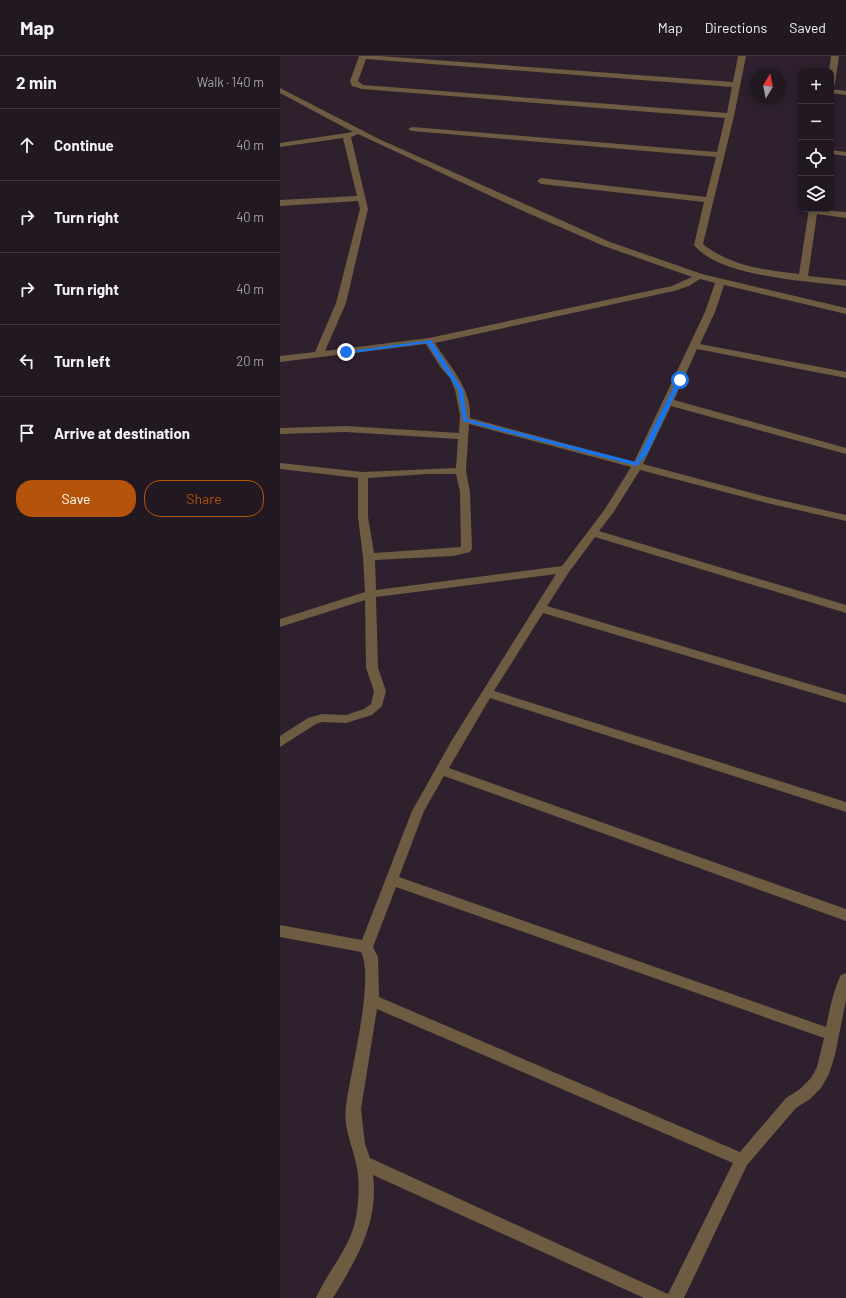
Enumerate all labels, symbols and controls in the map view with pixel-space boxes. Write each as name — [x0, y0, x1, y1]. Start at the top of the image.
text: Map — [20, 16, 54, 39]
text: Map — [658, 19, 683, 36]
text: Directions — [705, 19, 767, 36]
text: Saved — [789, 19, 826, 36]
north arrow — [750, 68, 786, 104]
map controls — [798, 68, 834, 212]
button: + — [798, 68, 834, 104]
text: 2 min — [16, 72, 57, 92]
text: Walk · 140 m — [197, 74, 264, 90]
button: − — [798, 104, 834, 140]
icon: ahead — [16, 134, 38, 156]
text: Continue — [54, 136, 114, 154]
text: 40 m — [236, 137, 264, 153]
button: locate — [798, 140, 834, 176]
button: layers — [798, 176, 834, 212]
icon: right — [16, 206, 38, 228]
text: Turn right — [54, 208, 119, 226]
text: 40 m — [236, 209, 264, 225]
icon: right — [16, 278, 38, 300]
text: Turn right — [54, 280, 119, 298]
text: 40 m — [236, 281, 264, 297]
route end — [337, 343, 355, 361]
icon: left — [16, 350, 38, 372]
text: Turn left — [54, 352, 110, 370]
text: 20 m — [236, 353, 264, 369]
route start — [671, 371, 689, 389]
icon: arrive — [16, 422, 38, 444]
text: Arrive at destination — [54, 424, 190, 442]
button: Save — [16, 480, 136, 517]
button: Share — [144, 480, 264, 517]

